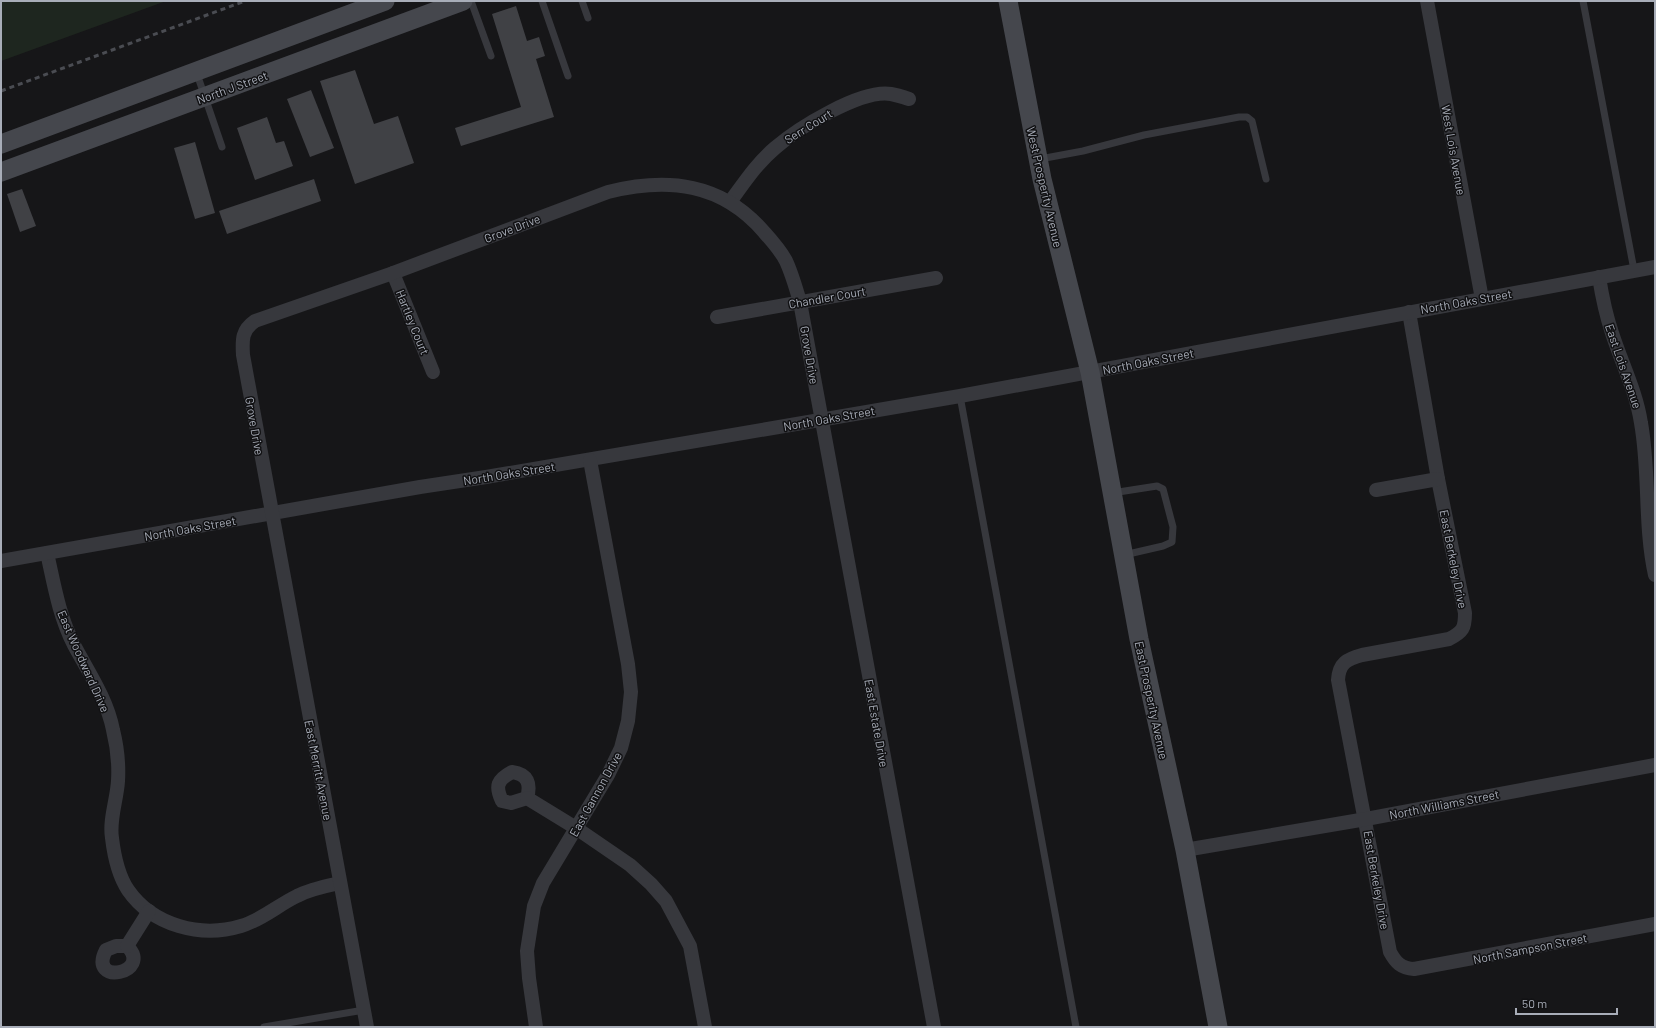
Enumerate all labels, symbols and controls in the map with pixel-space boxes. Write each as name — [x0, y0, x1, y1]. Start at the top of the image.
street label: North J Street — [195, 68, 269, 106]
street label: West Lois Avenue — [1439, 104, 1469, 196]
street label: Serr Court — [782, 106, 834, 146]
street label: West Prosperity Avenue — [1024, 125, 1066, 249]
street label: Grove Drive — [482, 211, 542, 245]
street label: Chandler Court — [787, 283, 867, 311]
street label: North Oaks Street — [1419, 286, 1513, 316]
street label: Hartley Court — [394, 287, 432, 357]
street label: East Lois Avenue — [1603, 322, 1645, 410]
street label: Grove Drive — [798, 325, 822, 385]
street label: North Oaks Street — [1101, 345, 1195, 377]
street label: Grove Drive — [243, 396, 267, 456]
street label: North Oaks Street — [782, 403, 876, 433]
street label: North Oaks Street — [462, 459, 556, 487]
street label: East Berkeley Drive — [1438, 509, 1470, 609]
street label: North Oaks Street — [143, 513, 237, 543]
street label: East Woodward Drive — [55, 608, 113, 714]
street label: East Prosperity Avenue — [1133, 640, 1171, 760]
street label: East Estate Drive — [862, 678, 892, 768]
street label: East Merritt Avenue — [302, 719, 336, 821]
street label: East Gannon Drive — [566, 749, 624, 839]
street label: North Williams Street — [1388, 786, 1500, 822]
street label: East Berkeley Drive — [1361, 830, 1393, 930]
street label: North Sampson Street — [1472, 930, 1588, 966]
scale bar — [1516, 990, 1617, 1016]
text: 50 m — [1522, 996, 1547, 1010]

